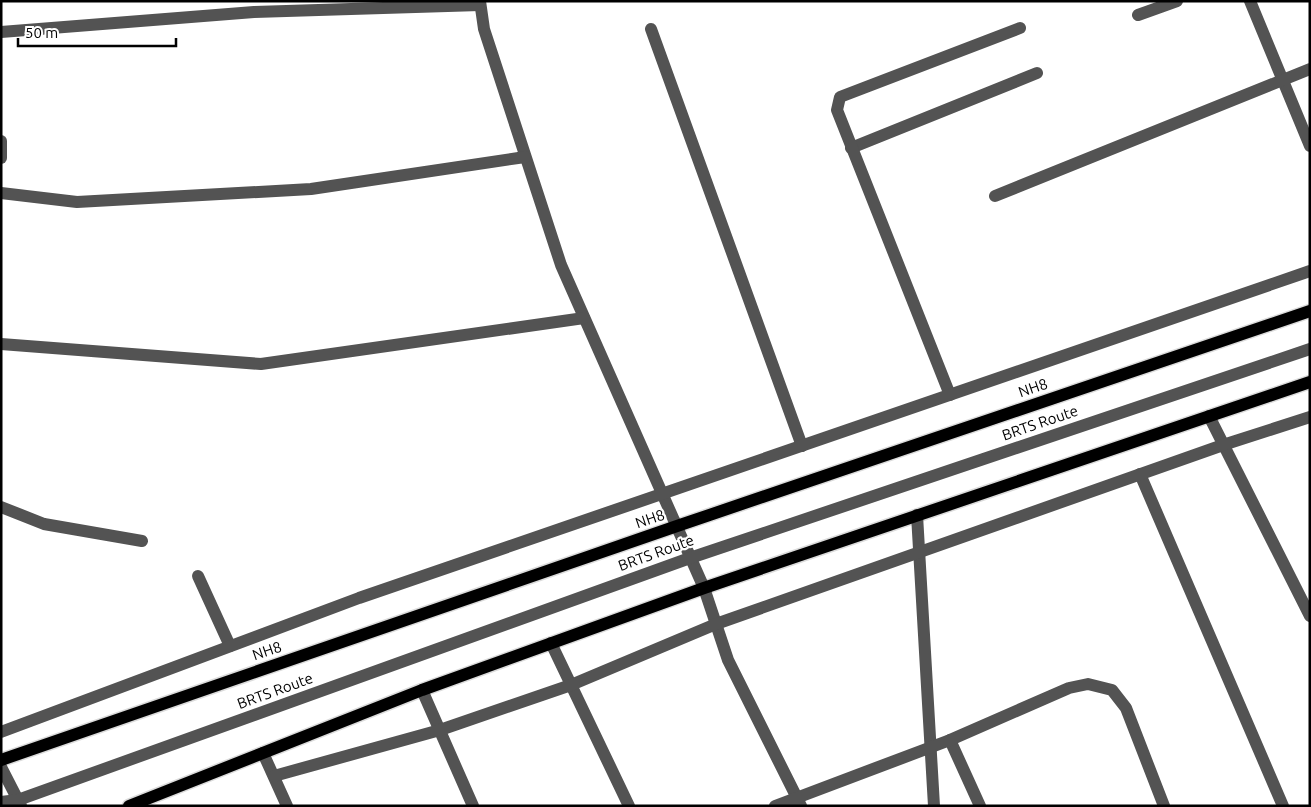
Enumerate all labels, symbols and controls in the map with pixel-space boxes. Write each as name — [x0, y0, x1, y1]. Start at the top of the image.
scale bar — [18, 15, 175, 47]
text: 50 m — [25, 24, 58, 41]
street label: NH8 — [1016, 375, 1050, 400]
street label: BRTS Route — [1000, 402, 1080, 443]
street label: NH8 — [633, 506, 667, 531]
street label: BRTS Route — [616, 531, 696, 574]
street label: NH8 — [250, 638, 284, 663]
street label: BRTS Route — [235, 669, 315, 712]

